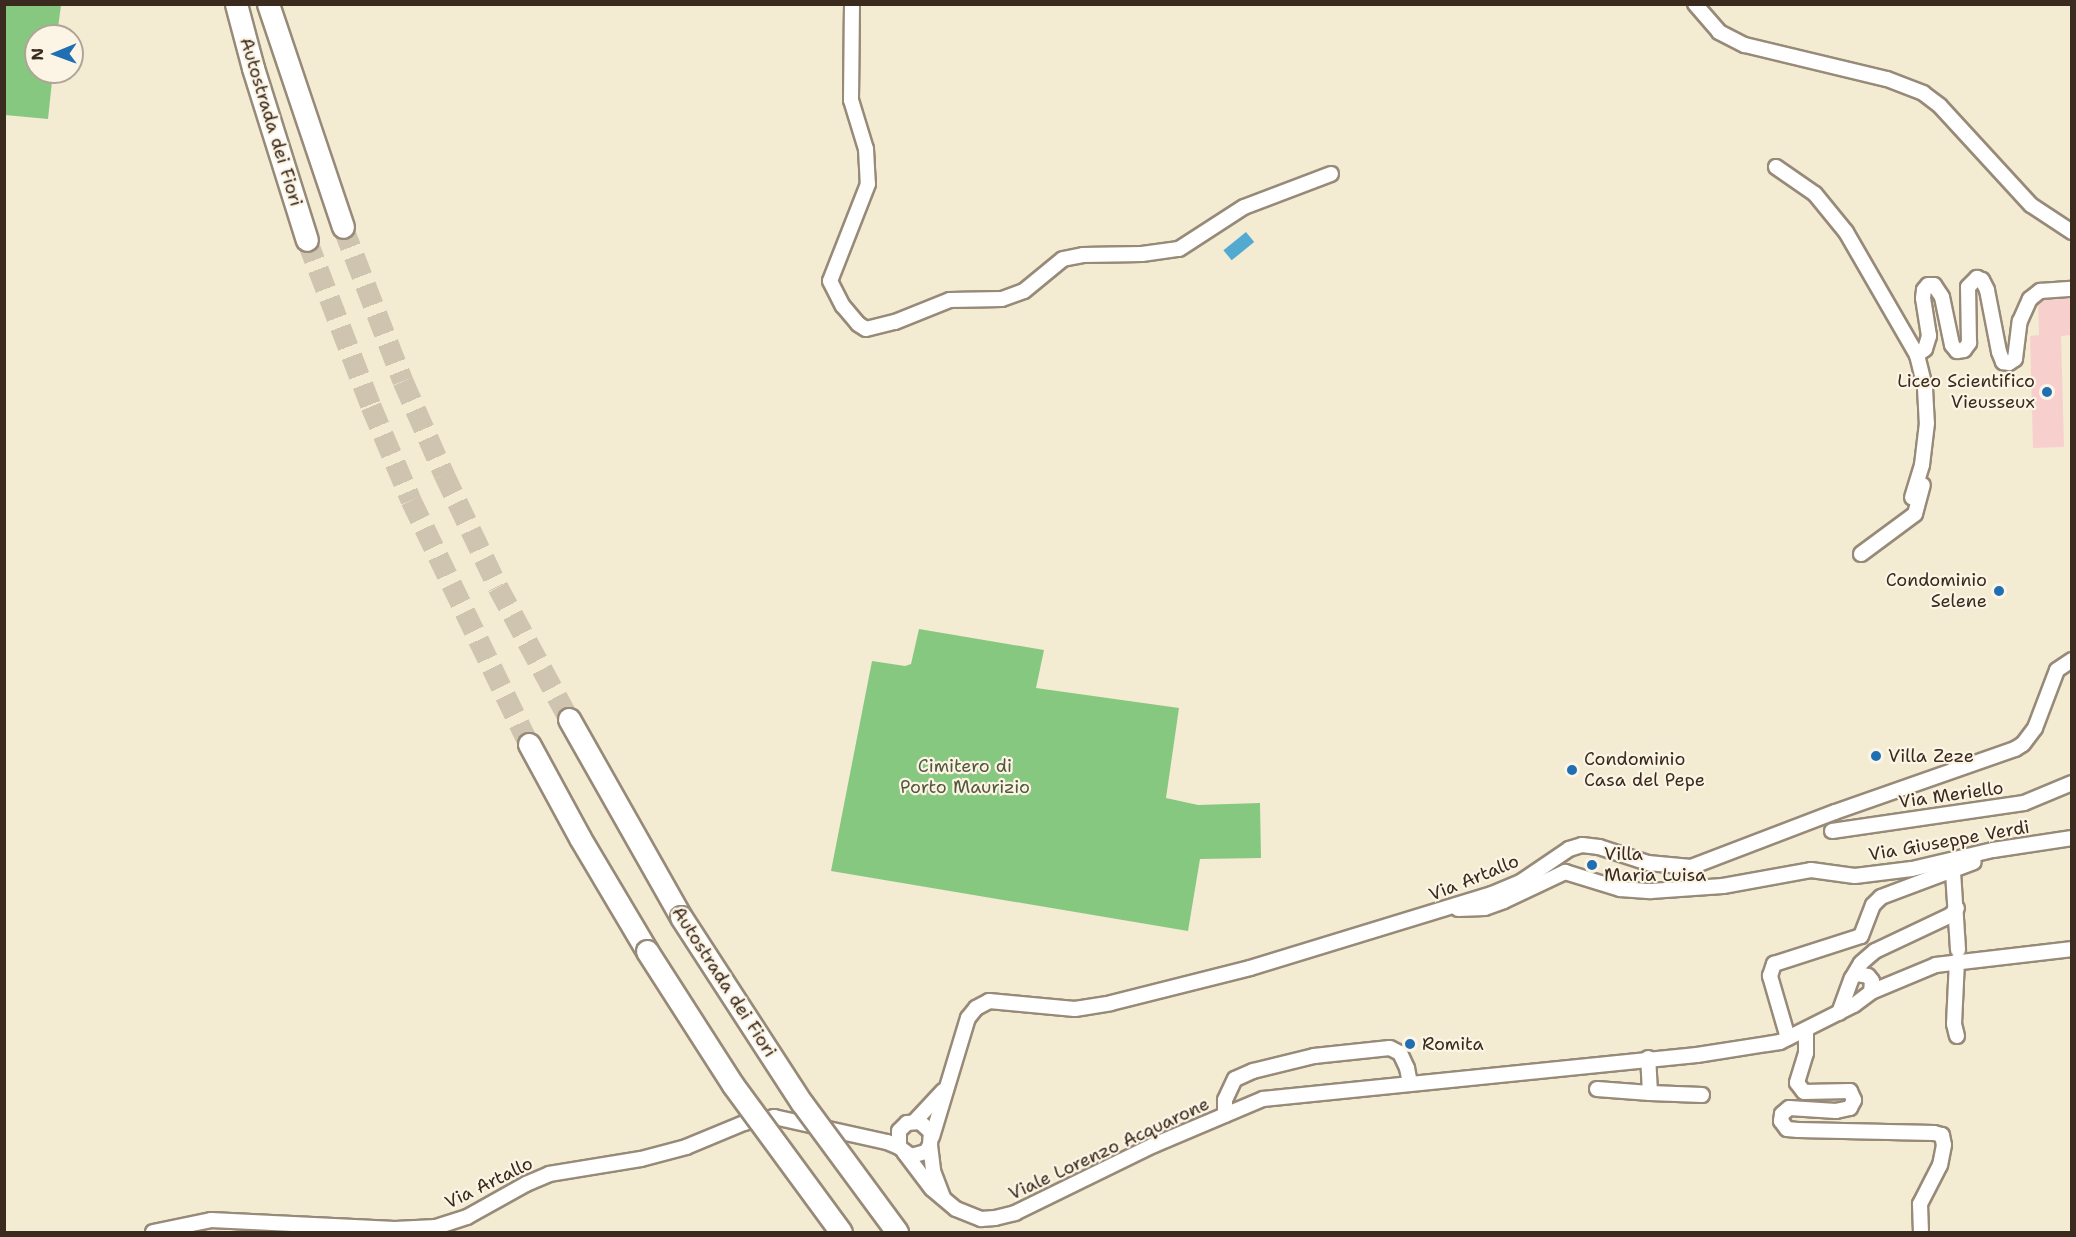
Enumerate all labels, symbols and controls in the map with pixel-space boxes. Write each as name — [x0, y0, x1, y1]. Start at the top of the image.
north arrow — [24, 24, 84, 84]
street label: Autostrada dei Fiori — [235, 35, 307, 209]
text: N — [27, 48, 48, 61]
place label: Liceo Scientifico Vieusseux — [1897, 371, 2035, 413]
marker: Liceo Scientifico Vieusseux — [2040, 385, 2054, 399]
place label: Condominio Selene — [1886, 570, 1987, 612]
marker: Condominio Selene — [1992, 584, 2006, 598]
place label: Villa Zeze — [1888, 745, 1974, 767]
place label: Condominio Casa del Pepe — [1584, 749, 1705, 792]
marker: Villa Zeze — [1869, 749, 1883, 763]
park label: Cimitero di Porto Maurizio — [900, 756, 1030, 798]
marker: Condominio Casa del Pepe — [1565, 763, 1579, 777]
street label: Via Meriello — [1897, 777, 2005, 813]
street label: Via Giuseppe Verdi — [1867, 816, 2031, 866]
place label: Villa Maria Luisa — [1604, 844, 1706, 886]
street label: Via Artallo — [1426, 850, 1522, 906]
marker: Villa Maria Luisa — [1585, 858, 1599, 872]
street label: Autostrada dei Fiori — [667, 903, 781, 1061]
place label: Romita — [1422, 1033, 1484, 1055]
marker: Romita — [1403, 1037, 1417, 1051]
street label: Viale Lorenzo Acquarone — [1005, 1093, 1213, 1205]
street label: Via Artallo — [442, 1152, 536, 1214]

